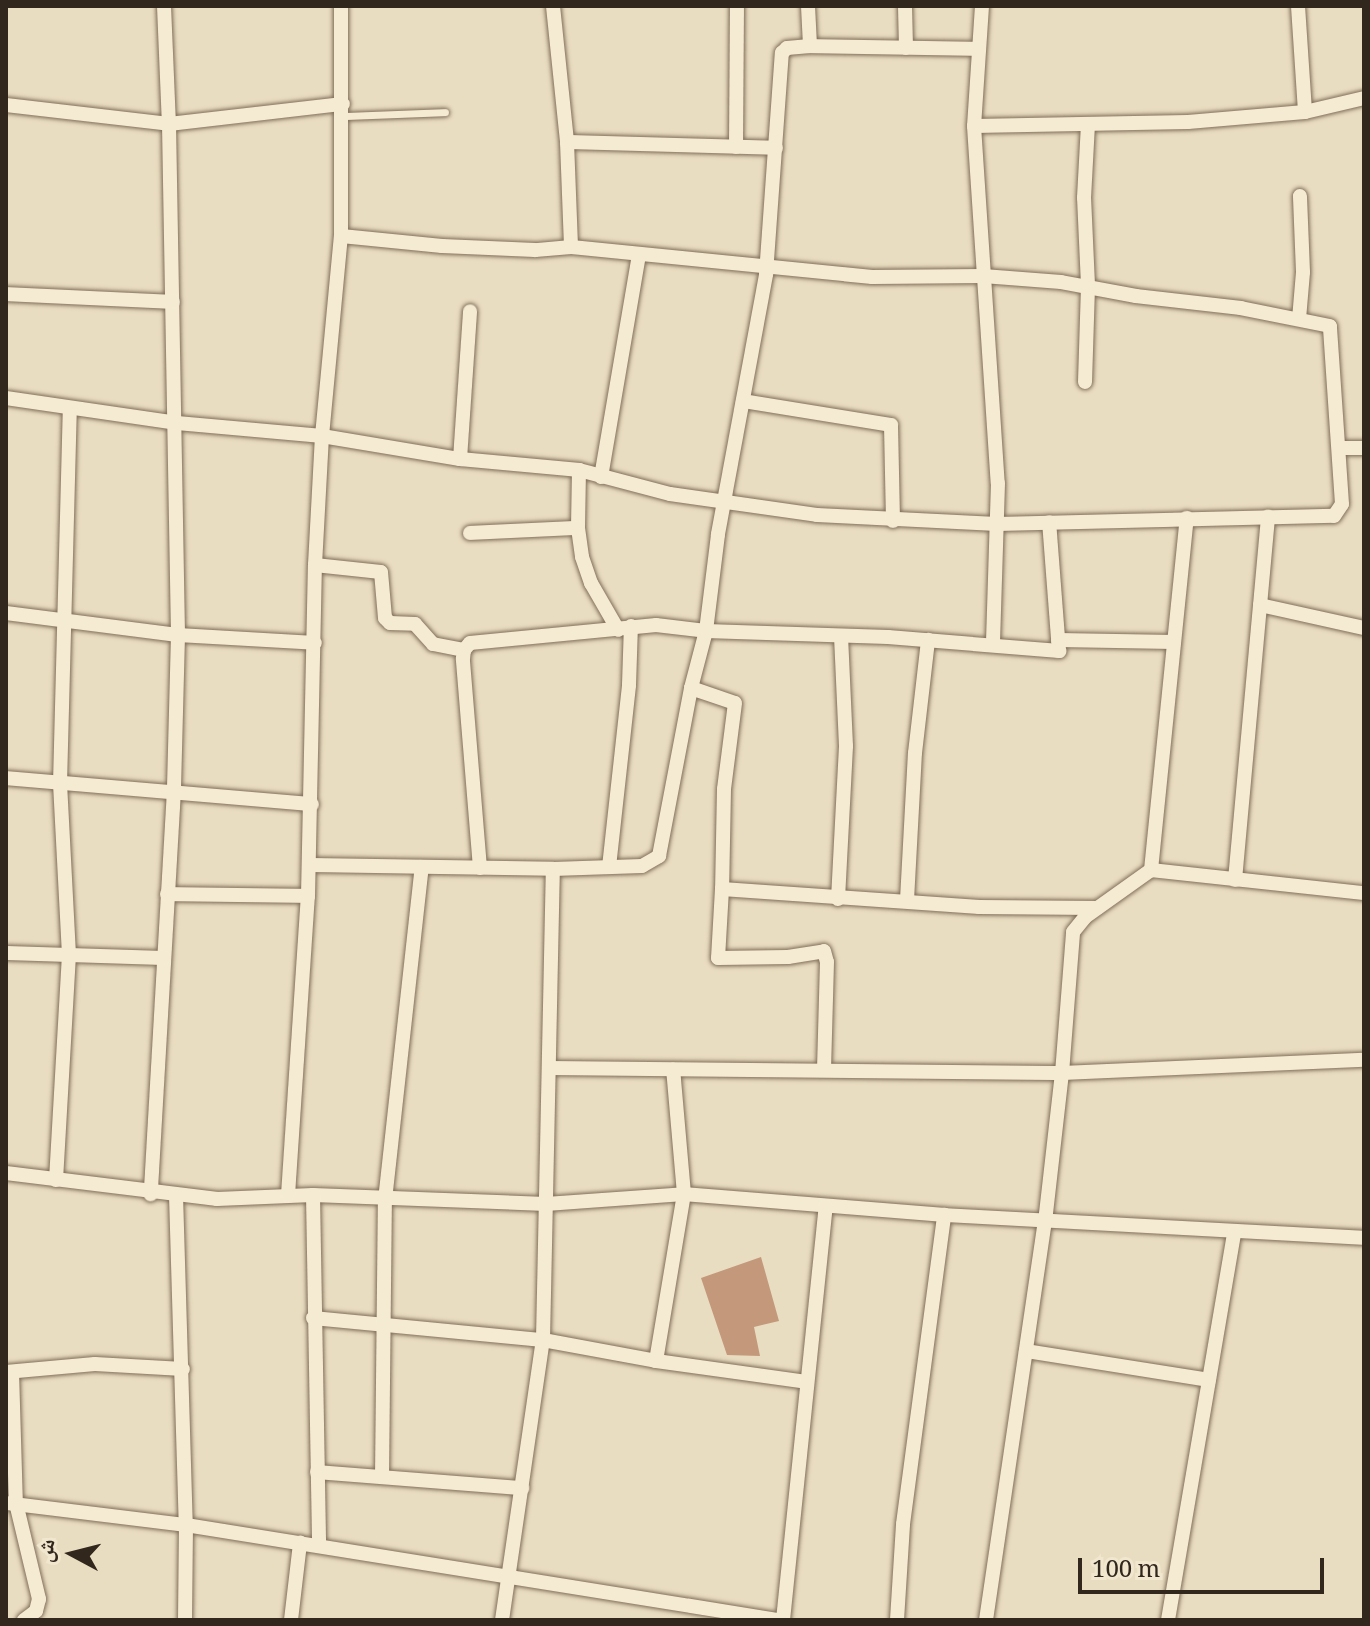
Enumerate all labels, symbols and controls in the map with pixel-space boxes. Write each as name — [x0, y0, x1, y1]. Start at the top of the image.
north arrow — [32, 1514, 112, 1594]
text: ش — [28, 1537, 68, 1565]
scale bar — [1082, 1542, 1328, 1592]
text: 100 m — [1092, 1551, 1160, 1592]

